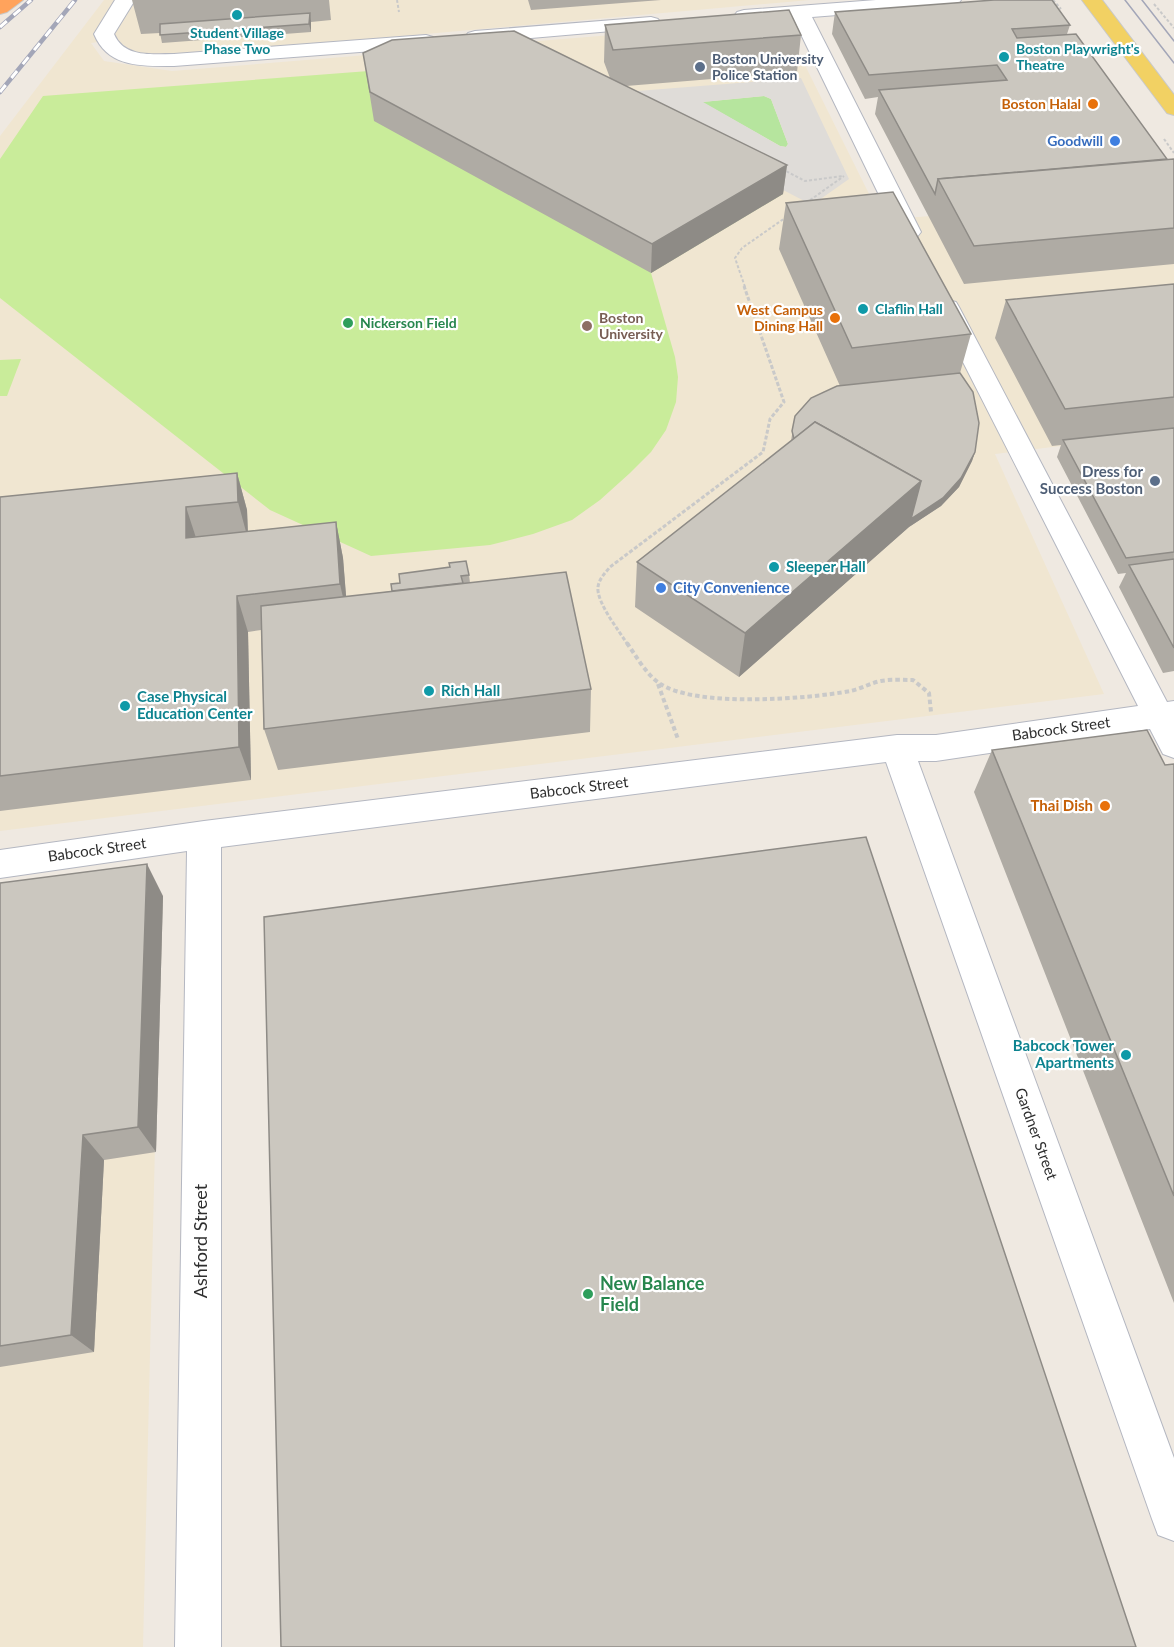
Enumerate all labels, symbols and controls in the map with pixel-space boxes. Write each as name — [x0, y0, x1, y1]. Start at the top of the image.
marker: Student Village Phase Two — [230, 8, 244, 22]
place label: Student Village Phase Two — [190, 24, 284, 57]
place label: Boston Playwright's Theatre — [1016, 40, 1140, 73]
place label: Boston University Police Station — [712, 50, 824, 83]
marker: Boston Playwright's Theatre — [997, 50, 1011, 64]
marker: Boston University Police Station — [693, 60, 707, 74]
place label: Boston Halal — [1001, 95, 1081, 112]
marker: Boston Halal — [1086, 97, 1100, 111]
place label: Goodwill — [1047, 132, 1103, 149]
marker: Goodwill — [1108, 134, 1122, 148]
place label: Claflin Hall — [875, 300, 943, 317]
place label: West Campus Dining Hall — [737, 301, 823, 334]
marker: Claflin Hall — [856, 302, 870, 316]
place label: Boston University — [599, 309, 663, 342]
marker: West Campus Dining Hall — [828, 311, 842, 325]
place label: Nickerson Field — [360, 314, 457, 331]
marker: Nickerson Field — [341, 316, 355, 330]
marker: Boston University — [580, 319, 594, 333]
place label: Dress for Success Boston — [1040, 462, 1143, 497]
marker: Dress for Success Boston — [1148, 474, 1162, 488]
place label: Sleeper Hall — [786, 557, 866, 575]
marker: Sleeper Hall — [767, 560, 781, 574]
place label: City Convenience — [673, 578, 790, 596]
marker: City Convenience — [654, 581, 668, 595]
place label: Rich Hall — [441, 681, 500, 699]
marker: Rich Hall — [422, 684, 436, 698]
place label: Case Physical Education Center — [137, 687, 253, 722]
marker: Case Physical Education Center — [118, 699, 132, 713]
street label: Babcock Street — [1011, 712, 1112, 744]
street label: Babcock Street — [529, 772, 630, 802]
place label: Thai Dish — [1030, 796, 1093, 814]
marker: Thai Dish — [1098, 799, 1112, 813]
street label: Babcock Street — [47, 833, 148, 865]
place label: Babcock Tower Apartments — [1013, 1036, 1114, 1071]
marker: Babcock Tower Apartments — [1119, 1048, 1133, 1062]
street label: Gardner Street — [1012, 1085, 1062, 1183]
street label: Ashford Street — [189, 1183, 211, 1298]
place label: New Balance Field — [600, 1272, 705, 1315]
marker: New Balance Field — [581, 1287, 595, 1301]

